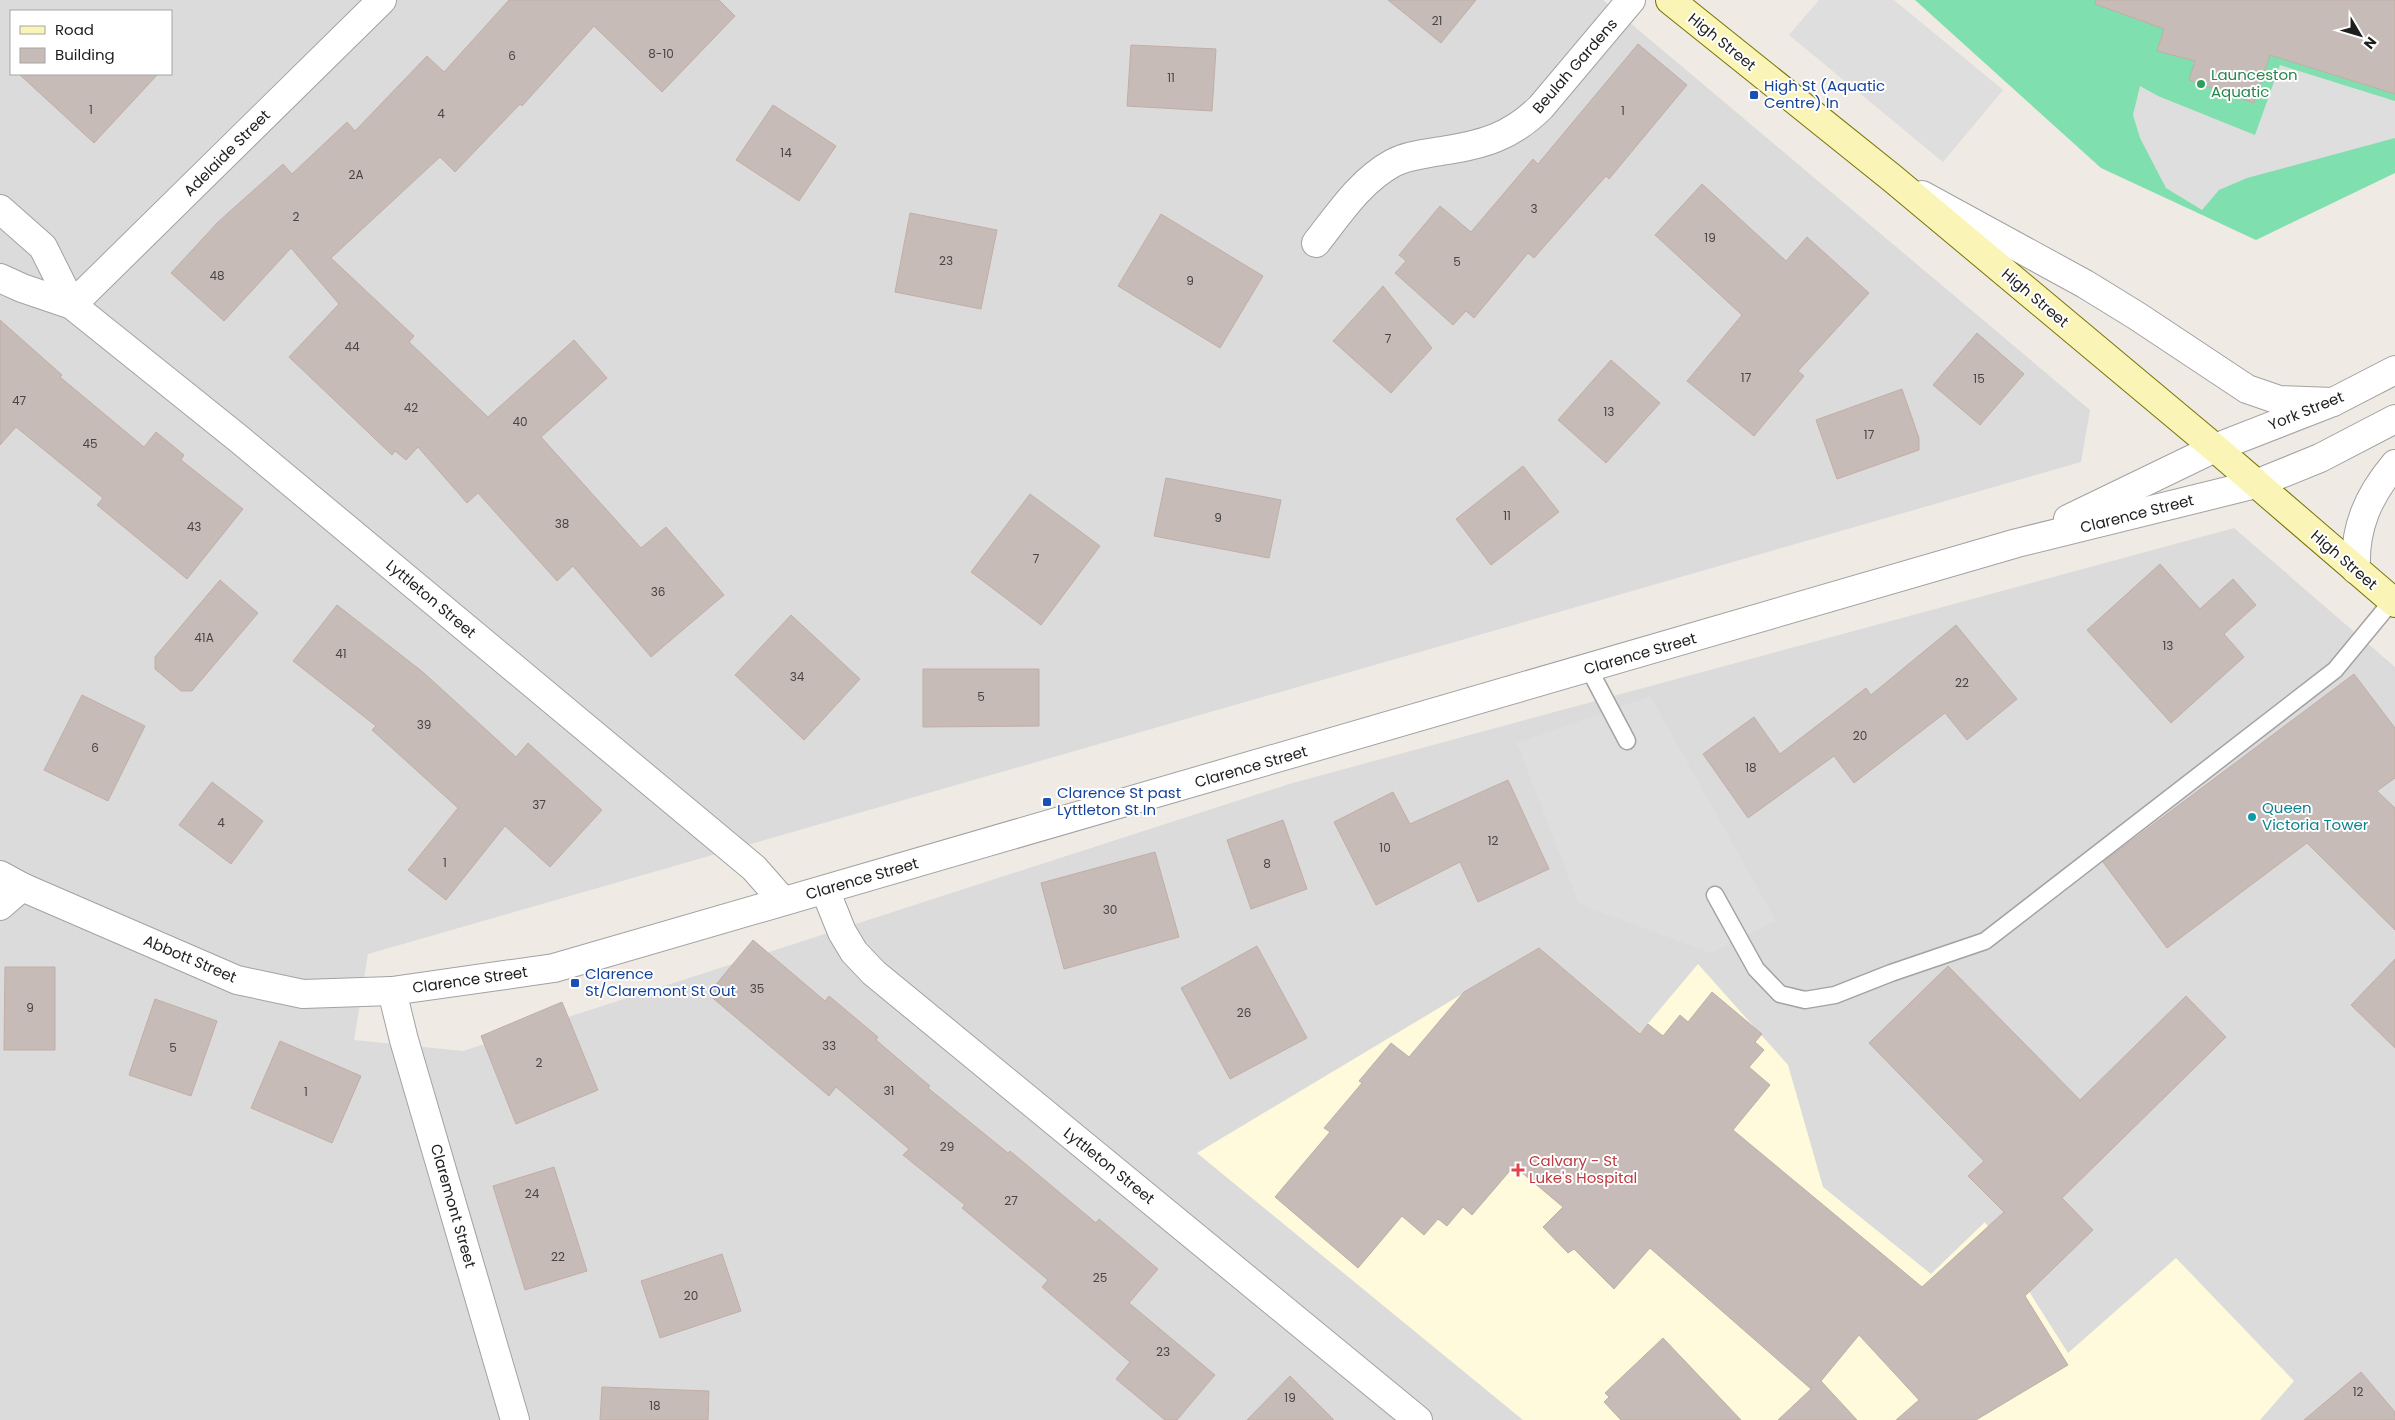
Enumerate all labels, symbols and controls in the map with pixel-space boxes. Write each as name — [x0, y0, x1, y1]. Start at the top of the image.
street label: High Street — [1684, 8, 1761, 75]
legend — [10, 10, 172, 75]
north arrow — [2335, 10, 2385, 60]
house number: 21 — [1432, 12, 1442, 29]
street label: Beulah Gardens — [1527, 13, 1622, 118]
text: Road — [55, 19, 94, 40]
text: N — [2359, 33, 2381, 53]
text: Building — [55, 44, 115, 65]
house number: 8-10 — [648, 45, 674, 62]
house number: 6 — [508, 47, 516, 64]
place label: Launceston Aquatic — [2211, 64, 2298, 102]
house number: 11 — [1167, 69, 1175, 86]
place label: High St (Aquatic Centre) In — [1764, 75, 1885, 113]
marker: Launceston Aquatic — [2195, 78, 2207, 90]
marker: High St (Aquatic Centre) In — [1748, 89, 1760, 101]
house number: 1 — [89, 101, 93, 118]
house number: 1 — [1621, 102, 1625, 119]
street label: Adelaide Street — [179, 105, 275, 201]
house number: 4 — [437, 105, 445, 122]
house number: 14 — [780, 144, 792, 161]
house number: 2A — [349, 166, 364, 183]
house number: 3 — [1530, 200, 1538, 217]
house number: 2 — [293, 208, 300, 225]
house number: 19 — [1704, 229, 1716, 246]
house number: 23 — [939, 252, 953, 269]
house number: 5 — [1453, 253, 1461, 270]
street label: High Street — [1997, 263, 2073, 332]
house number: 48 — [209, 267, 225, 284]
house number: 9 — [1186, 272, 1194, 289]
house number: 7 — [1385, 330, 1392, 347]
house number: 44 — [344, 338, 360, 355]
house number: 17 — [1741, 369, 1752, 386]
house number: 15 — [1973, 370, 1985, 387]
street label: York Street — [2265, 386, 2347, 435]
house number: 47 — [12, 392, 26, 409]
house number: 42 — [404, 399, 418, 416]
house number: 13 — [1604, 403, 1614, 420]
house number: 40 — [512, 413, 528, 430]
house number: 17 — [1864, 426, 1875, 443]
house number: 45 — [82, 435, 98, 452]
street label: Clarence Street — [2078, 489, 2196, 538]
house number: 11 — [1503, 507, 1511, 524]
house number: 9 — [1214, 509, 1222, 526]
house number: 38 — [555, 515, 569, 532]
house number: 43 — [187, 518, 201, 535]
street label: High Street — [2307, 525, 2382, 594]
house number: 7 — [1033, 550, 1040, 567]
street label: Lyttleton Street — [382, 555, 481, 642]
house number: 36 — [651, 583, 665, 600]
street label: Clarence Street — [1581, 627, 1699, 680]
house number: 41A — [194, 629, 214, 646]
house number: 13 — [2163, 637, 2173, 654]
house number: 41 — [335, 645, 347, 662]
house number: 34 — [790, 668, 805, 685]
house number: 22 — [1955, 674, 1969, 691]
house number: 5 — [977, 688, 985, 705]
house number: 39 — [417, 716, 431, 733]
house number: 20 — [1853, 727, 1867, 744]
house number: 6 — [91, 739, 99, 756]
street label: Clarence Street — [1192, 740, 1310, 793]
house number: 18 — [1745, 759, 1757, 776]
place label: Clarence St past Lyttleton St In — [1057, 782, 1181, 820]
house number: 37 — [532, 796, 546, 813]
marker: Clarence St past Lyttleton St In — [1041, 796, 1053, 808]
place label: Queen Victoria Tower — [2262, 797, 2369, 835]
marker: Queen Victoria Tower — [2246, 811, 2258, 823]
house number: 4 — [217, 814, 225, 831]
house number: 12 — [1488, 832, 1498, 849]
house number: 10 — [1379, 839, 1391, 856]
street label: Clarence Street — [803, 852, 921, 905]
house number: 1 — [443, 854, 447, 871]
house number: 8 — [1263, 855, 1271, 872]
house number: 30 — [1103, 901, 1117, 918]
street label: Abbott Street — [141, 930, 240, 988]
street label: Clarence Street — [411, 961, 529, 998]
place label: Clarence St/Claremont St Out — [585, 963, 736, 1001]
marker: Clarence St/Claremont St Out — [569, 977, 581, 989]
house number: 35 — [750, 980, 764, 997]
house number: 9 — [26, 999, 34, 1016]
house number: 26 — [1237, 1004, 1251, 1021]
house number: 33 — [822, 1037, 836, 1054]
house number: 5 — [169, 1039, 177, 1056]
house number: 2 — [536, 1054, 543, 1071]
house number: 31 — [884, 1082, 894, 1099]
house number: 1 — [304, 1083, 308, 1100]
street label: Lyttleton Street — [1059, 1122, 1159, 1209]
house number: 29 — [940, 1138, 954, 1155]
street label: Claremont Street — [426, 1141, 481, 1270]
place label: Calvary - St Luke's Hospital — [1529, 1150, 1637, 1188]
marker: Calvary - St Luke's Hospital — [1511, 1163, 1525, 1177]
house number: 24 — [525, 1185, 540, 1202]
house number: 27 — [1004, 1192, 1018, 1209]
house number: 22 — [551, 1248, 565, 1265]
house number: 25 — [1093, 1269, 1107, 1286]
house number: 20 — [684, 1287, 698, 1304]
house number: 23 — [1156, 1343, 1170, 1360]
house number: 12 — [2353, 1383, 2363, 1400]
house number: 19 — [1284, 1389, 1296, 1406]
house number: 18 — [649, 1397, 661, 1414]

